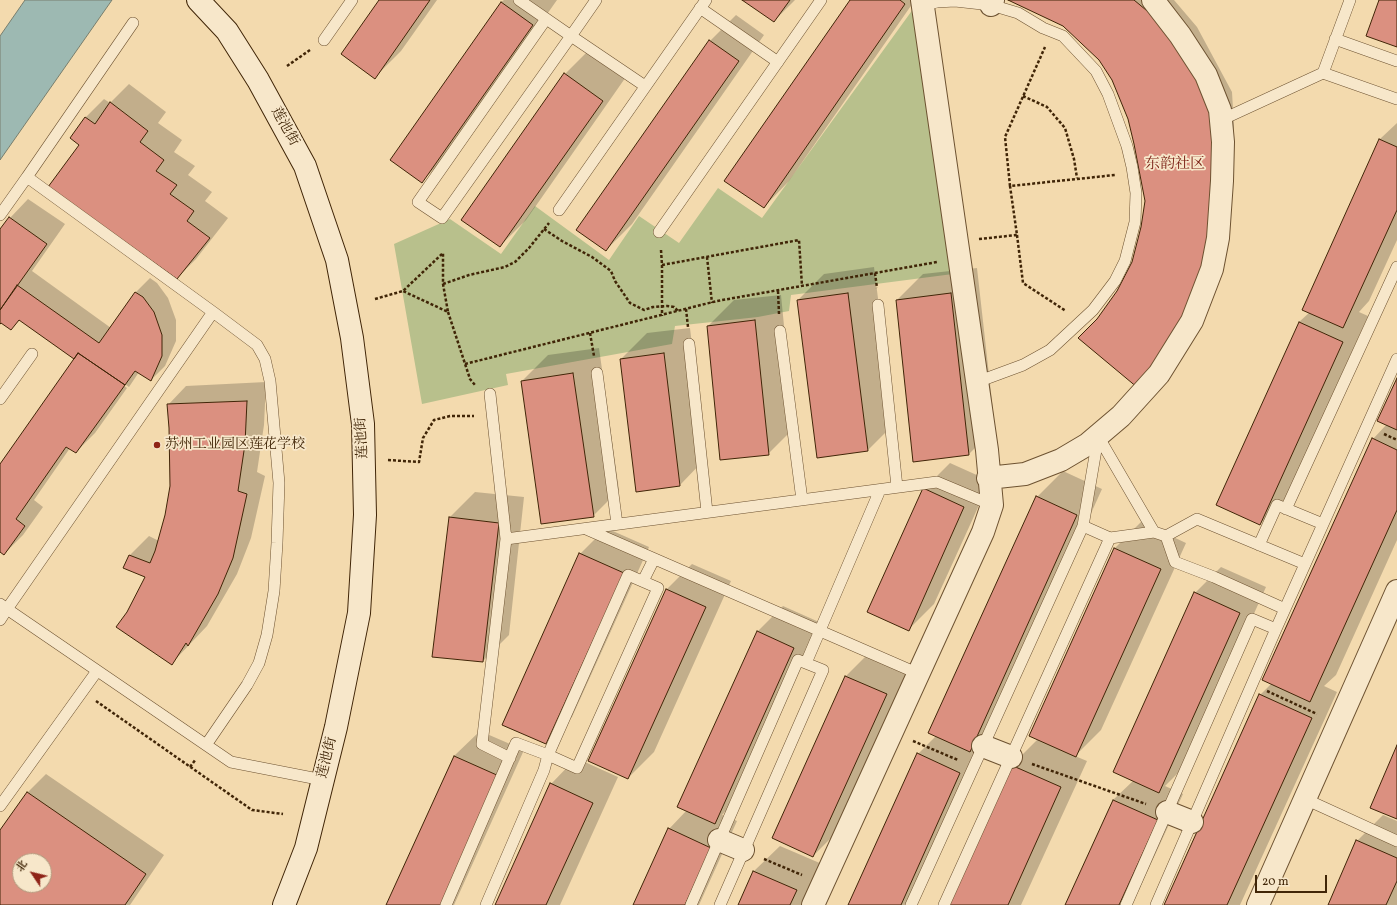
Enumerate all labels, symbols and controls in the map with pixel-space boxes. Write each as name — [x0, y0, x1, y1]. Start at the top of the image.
street label: 莲池街 — [266, 105, 302, 149]
district label: 东韵社区 — [1145, 156, 1205, 174]
street label: 莲池街 — [354, 417, 372, 459]
place label: 苏州工业园区莲花学校 — [165, 437, 305, 453]
marker: 苏州工业园区莲花学校 — [152, 440, 162, 450]
street label: 莲池街 — [315, 736, 341, 780]
north arrow — [12, 853, 52, 893]
text: 北 — [13, 858, 32, 875]
scale bar — [1257, 867, 1329, 893]
text: 20 m — [1262, 874, 1289, 890]

